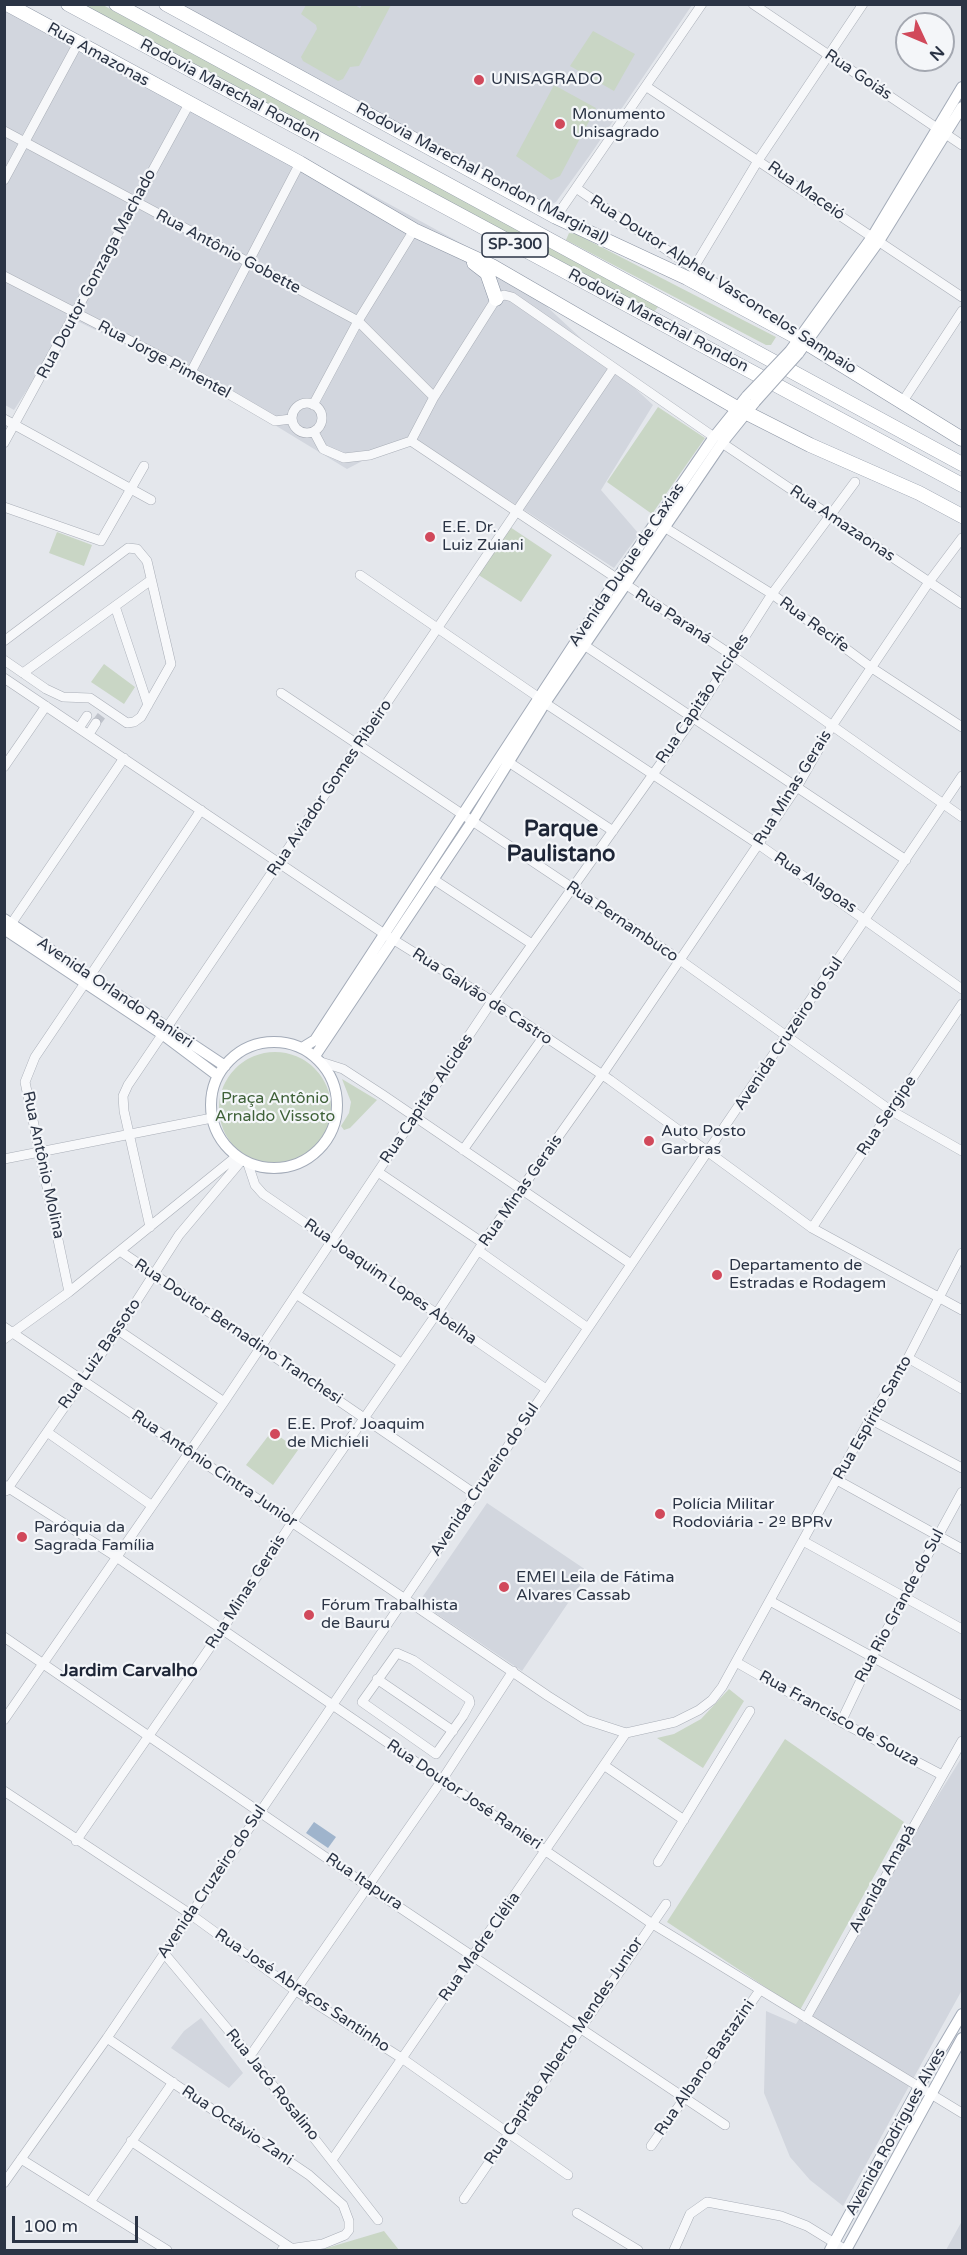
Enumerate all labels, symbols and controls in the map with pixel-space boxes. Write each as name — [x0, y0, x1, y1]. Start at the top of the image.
north arrow — [895, 12, 955, 72]
street label: Rua Amazonas — [44, 19, 152, 91]
street label: Rodovia Marechal Rondon — [136, 35, 324, 147]
text: N — [925, 42, 948, 65]
street label: Rua Goiás — [821, 46, 895, 104]
place label: UNISAGRADO — [491, 70, 603, 90]
marker: UNISAGRADO — [472, 73, 486, 87]
street label: Rodovia Marechal Rondon (Marginal) — [352, 99, 612, 249]
place label: Monumento Unisagrado — [572, 105, 665, 143]
marker: Monumento Unisagrado — [553, 117, 567, 131]
street label: Rua Maceió — [764, 157, 848, 225]
street label: Rua Doutor Gonzaga Machado — [33, 166, 161, 382]
street label: Rua Doutor Alpheu Vasconcelos Sampaio — [586, 191, 860, 379]
street label: Rua Antônio Gobette — [152, 206, 304, 298]
road number: SP-300 — [482, 233, 548, 257]
street label: Rodovia Marechal Rondon — [564, 265, 752, 377]
street label: Rua Jorge Pimentel — [94, 317, 234, 403]
street label: Avenida Duque de Caxias — [565, 480, 689, 650]
street label: Rua Amazaonas — [786, 482, 898, 566]
place label: E.E. Dr. Luiz Zuiani — [442, 518, 524, 556]
marker: E.E. Dr. Luiz Zuiani — [423, 530, 437, 544]
street label: Rua Paraná — [631, 585, 715, 649]
street label: Rua Recife — [775, 593, 853, 657]
street label: Rua Capitão Alcides — [652, 630, 754, 768]
street label: Rua Aviador Gomes Ribeiro — [264, 696, 396, 880]
street label: Rua Minas Gerais — [750, 727, 836, 849]
district label: Parque Paulistano — [507, 817, 615, 868]
street label: Rua Alagoas — [770, 848, 860, 918]
street label: Rua Pernambuco — [562, 877, 682, 967]
street label: Avenida Orlando Ranieri — [33, 933, 197, 1053]
street label: Rua Galvão de Castro — [408, 944, 556, 1050]
street label: Avenida Cruzeiro do Sul — [730, 954, 848, 1114]
street label: Rua Capitão Alcides — [376, 1030, 478, 1168]
street label: Rua Sergipe — [853, 1072, 921, 1160]
street label: Rua Antônio Molina — [18, 1089, 68, 1241]
park label: Praça Antônio Arnaldo Vissoto — [215, 1089, 335, 1127]
place label: Auto Posto Garbras — [661, 1122, 746, 1160]
street label: Rua Minas Gerais — [475, 1131, 567, 1251]
marker: Auto Posto Garbras — [642, 1134, 656, 1148]
street label: Rua Joaquim Lopes Abelha — [300, 1215, 480, 1349]
street label: Rua Doutor Bernadino Tranchesi — [130, 1255, 346, 1409]
place label: Departamento de Estradas e Rodagem — [729, 1256, 886, 1294]
marker: Departamento de Estradas e Rodagem — [710, 1268, 724, 1282]
street label: Rua Luiz Bassoto — [55, 1295, 145, 1413]
street label: Rua Espírito Santo — [830, 1352, 916, 1484]
street label: Avenida Cruzeiro do Sul — [426, 1400, 544, 1560]
street label: Rua Antônio Cintra Junior — [127, 1406, 301, 1532]
place label: E.E. Prof. Joaquim de Michieli — [287, 1415, 425, 1453]
marker: E.E. Prof. Joaquim de Michieli — [268, 1427, 282, 1441]
place label: Polícia Militar Rodoviária - 2º BPRv — [672, 1495, 832, 1533]
marker: Polícia Militar Rodoviária - 2º BPRv — [653, 1507, 667, 1521]
place label: Paróquia da Sagrada Família — [34, 1518, 154, 1556]
street label: Rua Rio Grande do Sul — [851, 1526, 949, 1686]
marker: Paróquia da Sagrada Família — [15, 1530, 29, 1544]
street label: Rua Minas Gerais — [202, 1531, 290, 1653]
place label: EMEI Leila de Fátima Alvares Cassab — [516, 1568, 674, 1606]
marker: EMEI Leila de Fátima Alvares Cassab — [497, 1580, 511, 1594]
place label: Fórum Trabalhista de Bauru — [321, 1596, 458, 1634]
marker: Fórum Trabalhista de Bauru — [302, 1608, 316, 1622]
district label: Jardim Carvalho — [60, 1660, 198, 1682]
street label: Rua Francisco de Souza — [755, 1667, 923, 1771]
street label: Rua Doutor José Ranieri — [383, 1736, 545, 1854]
street label: Avenida Cruzeiro do Sul — [153, 1802, 271, 1962]
street label: Avenida Amapá — [845, 1822, 921, 1936]
street label: Rua Itapura — [322, 1849, 406, 1915]
street label: Rua Madre Clélia — [435, 1889, 525, 2005]
street label: Rua José Abraços Santinho — [211, 1925, 393, 2057]
street label: Rua Capitão Alberto Mendes Junior — [480, 1934, 648, 2168]
street label: Rua Albano Bastazini — [651, 1996, 759, 2140]
street label: Rua Jacó Rosalino — [221, 2025, 323, 2145]
street label: Avenida Rodrigues Alves — [842, 2045, 950, 2219]
street label: Rua Octávio Zani — [178, 2082, 296, 2170]
scale bar — [15, 2204, 141, 2242]
text: 100 m — [23, 2215, 78, 2237]

